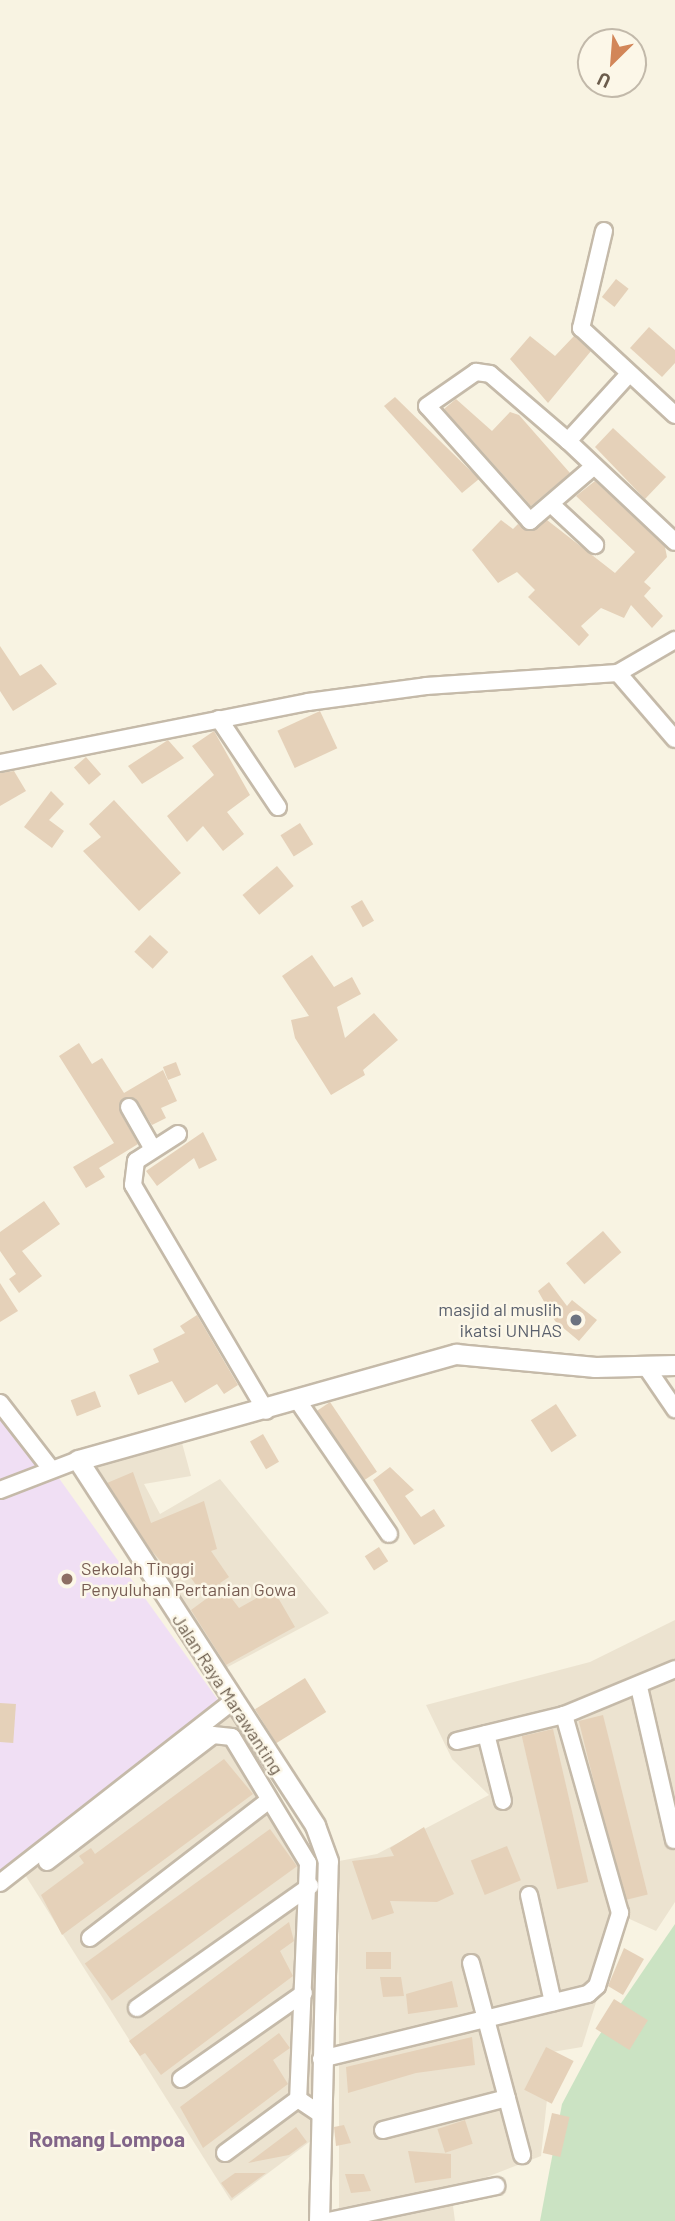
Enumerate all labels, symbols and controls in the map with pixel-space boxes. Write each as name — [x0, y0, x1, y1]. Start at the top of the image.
north arrow — [577, 28, 647, 98]
text: U — [593, 68, 614, 94]
place label: masjid al muslih ikatsi UNHAS — [438, 1299, 562, 1342]
marker: masjid al muslih ikatsi UNHAS — [568, 1312, 584, 1328]
place label: Sekolah Tinggi Penyuluhan Pertanian Gowa — [81, 1558, 296, 1600]
marker: Sekolah Tinggi Penyuluhan Pertanian Gowa — [59, 1571, 75, 1587]
street label: Jalan Raya Marawanting — [168, 1610, 288, 1778]
district label: Romang Lompoa — [29, 2126, 185, 2152]

